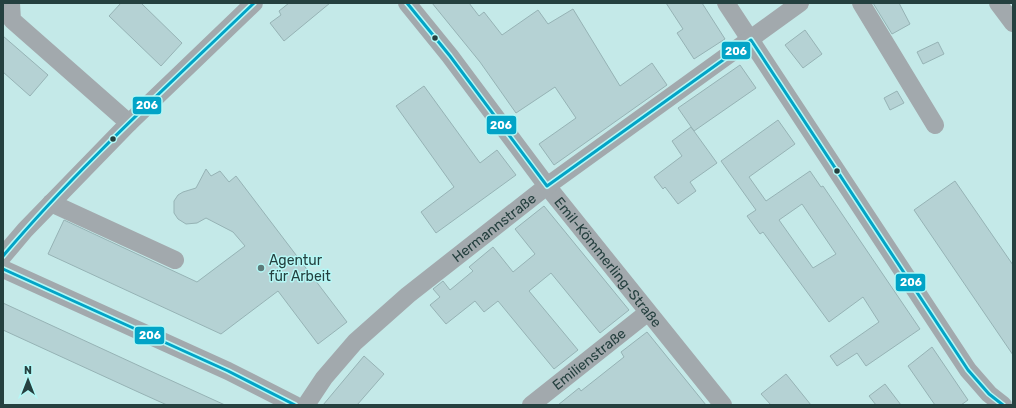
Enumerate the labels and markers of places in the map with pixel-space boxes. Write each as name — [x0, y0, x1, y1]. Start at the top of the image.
unlabelled marker — [430, 33, 440, 43]
unlabelled marker — [108, 134, 118, 144]
unlabelled marker — [832, 166, 842, 176]
place label: Agentur für Arbeit — [269, 252, 331, 285]
marker: Agentur für Arbeit — [256, 263, 266, 273]

